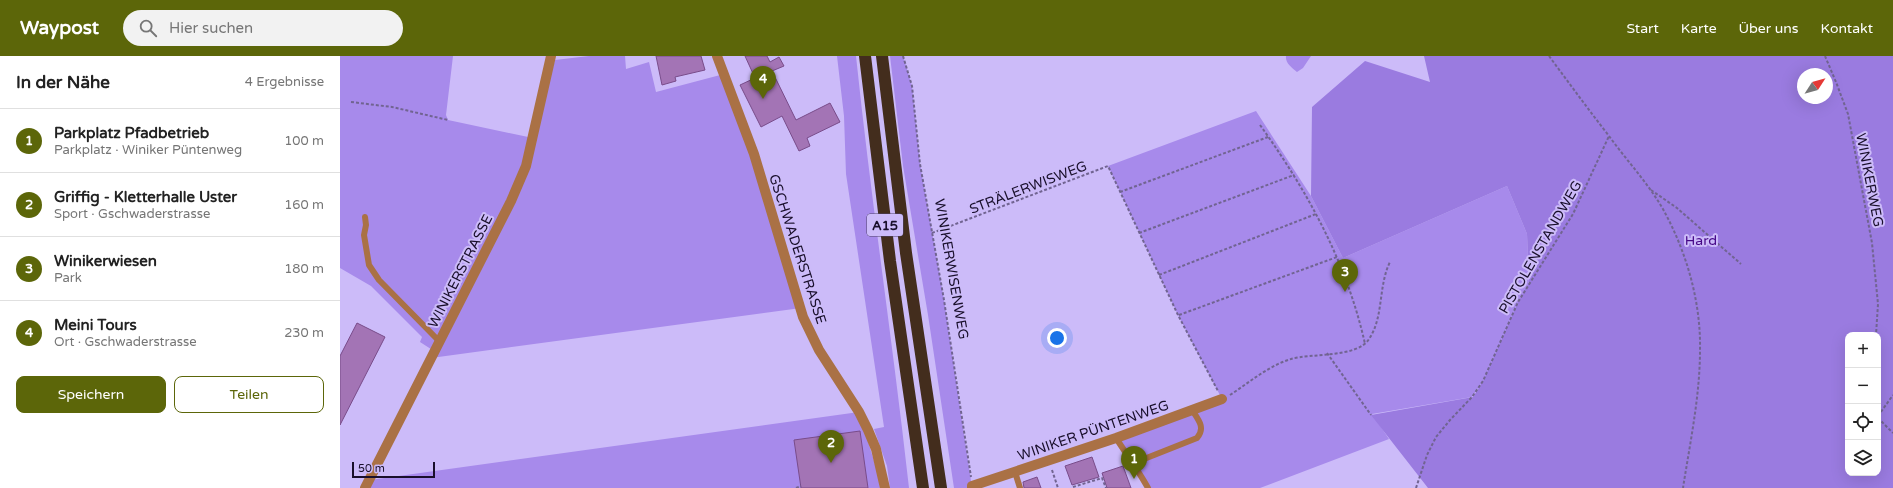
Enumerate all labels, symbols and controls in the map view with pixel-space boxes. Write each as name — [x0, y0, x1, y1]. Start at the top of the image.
search box — [123, 10, 403, 46]
text: Waypost — [20, 17, 99, 39]
icon: search — [137, 17, 159, 39]
text: Hier suchen — [169, 19, 253, 37]
text: Start — [1627, 20, 1659, 37]
text: Karte — [1681, 20, 1717, 37]
text: Über uns — [1739, 20, 1799, 37]
text: Kontakt — [1821, 20, 1873, 37]
pin: 4 — [750, 66, 776, 99]
north arrow — [1797, 68, 1833, 104]
text: In der Nähe — [16, 72, 110, 93]
text: 4 Ergebnisse — [245, 74, 324, 90]
text: Parkplatz Pfadbetrieb — [54, 124, 209, 142]
street label: WINIKERWEG — [1852, 132, 1887, 228]
text: 1 — [25, 133, 33, 149]
text: 100 m — [284, 133, 324, 149]
text: Parkplatz · Winiker Püntenweg — [54, 142, 242, 158]
street label: STRÄLERWISWEG — [967, 157, 1089, 218]
street label: GSCHWADERSTRASSE — [765, 172, 830, 326]
street label: PISTOLENSTANDWEG — [1495, 178, 1586, 317]
text: Griffig - Kletterhalle Uster — [54, 188, 237, 206]
text: 2 — [25, 197, 33, 213]
text: 160 m — [284, 197, 324, 213]
street label: WINIKERWISENWEG — [931, 198, 972, 341]
text: Sport · Gschwaderstrasse — [54, 206, 210, 222]
street label: WINIKERSTRASSE — [425, 212, 496, 331]
road number: A15 — [867, 214, 903, 236]
park label: Hard — [1685, 232, 1717, 249]
text: Winikerwiesen — [54, 252, 157, 270]
pin: 3 — [1332, 259, 1358, 292]
text: 3 — [25, 261, 33, 277]
text: 180 m — [284, 261, 324, 277]
text: Park — [54, 270, 82, 286]
text: Meini Tours — [54, 316, 137, 334]
text: 4 — [25, 325, 33, 341]
text: 230 m — [284, 325, 324, 341]
your location — [1047, 328, 1067, 348]
map controls — [1845, 332, 1881, 476]
button: + — [1845, 332, 1881, 368]
text: Ort · Gschwaderstrasse — [54, 334, 197, 350]
button: − — [1845, 368, 1881, 404]
button: Speichern — [16, 376, 166, 413]
button: Teilen — [174, 376, 324, 413]
street label: WINIKER PÜNTENWEG — [1015, 397, 1171, 464]
button: locate — [1845, 404, 1881, 440]
pin: 2 — [818, 430, 844, 463]
button: layers — [1845, 440, 1881, 476]
pin: 1 — [1121, 446, 1147, 479]
scale bar — [352, 460, 435, 479]
text: 50 m — [358, 462, 385, 475]

